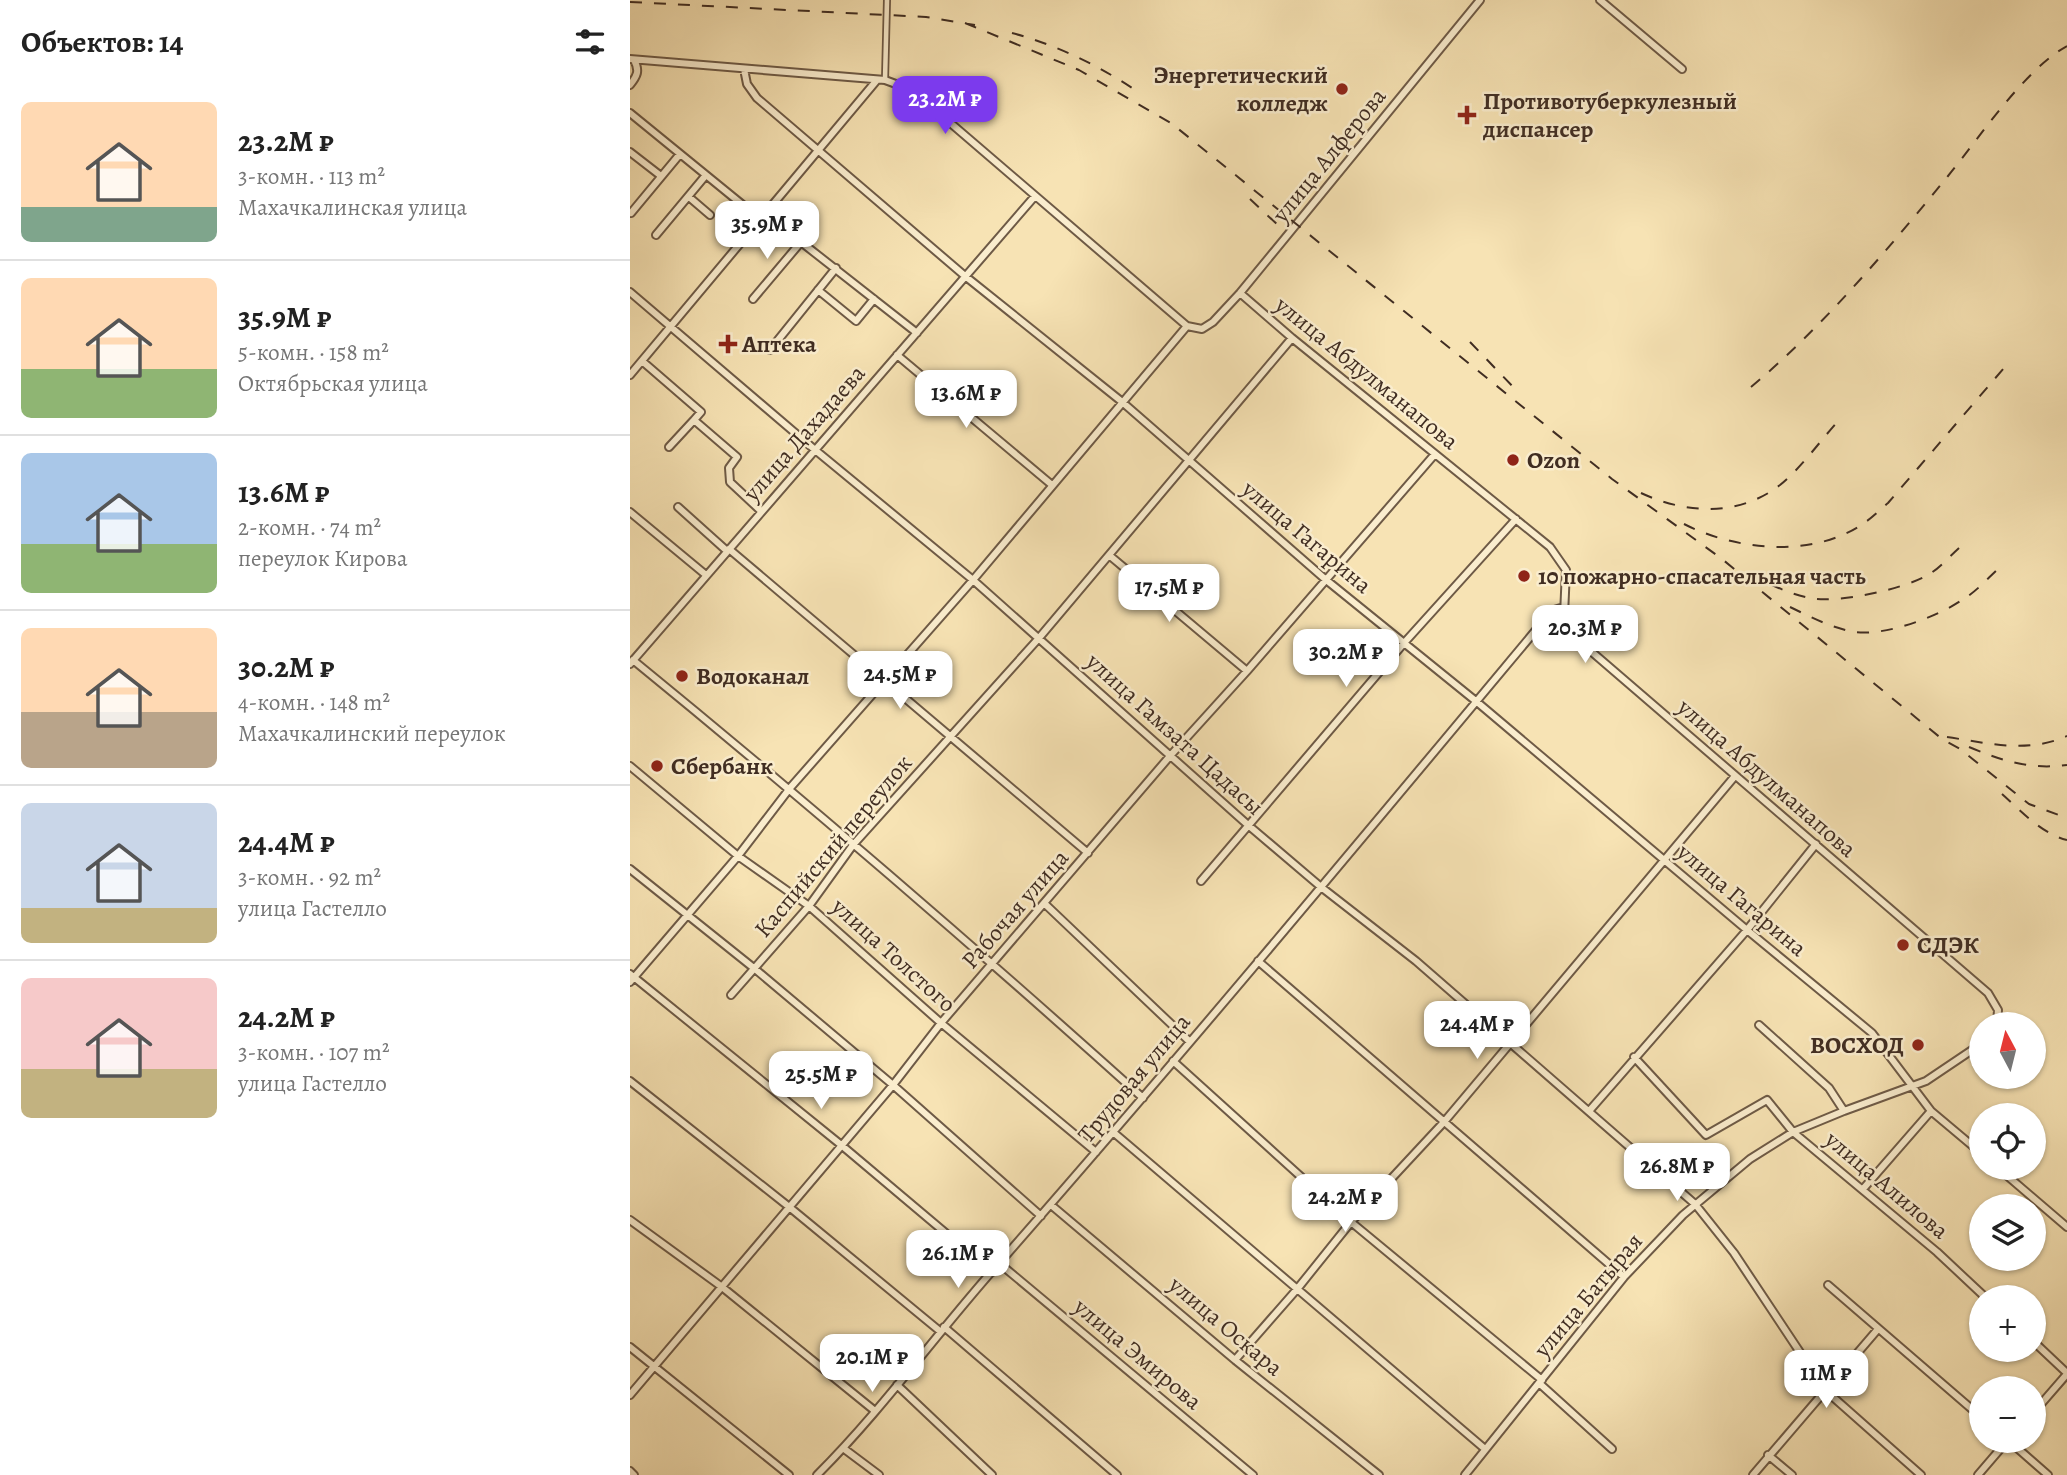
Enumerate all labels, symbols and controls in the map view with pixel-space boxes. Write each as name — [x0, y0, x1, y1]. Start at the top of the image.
text: Объектов: 14 — [21, 22, 183, 62]
icon: filters — [571, 23, 609, 61]
place label: Энергетический колледж — [1153, 59, 1328, 119]
pin: 23.2M ₽ — [880, 76, 1010, 136]
street label: улица Алферова — [1264, 81, 1393, 230]
marker: Энергетический колледж — [1334, 81, 1350, 97]
text: 23.2M ₽ — [908, 83, 982, 114]
place label: Противотуберкулезный диспансер — [1482, 85, 1737, 145]
marker: Противотуберкулезный диспансер — [1457, 105, 1477, 125]
text: 23.2M ₽ — [238, 121, 334, 161]
icon: home — [77, 130, 161, 214]
text: 3-комн. · 113 m² — [238, 161, 385, 192]
text: Махачкалинская улица — [238, 192, 467, 223]
pin: 35.9M ₽ — [702, 202, 832, 261]
text: 35.9M ₽ — [731, 208, 803, 239]
street label: улица Абдулманапова — [1268, 288, 1465, 457]
text: 35.9M ₽ — [238, 297, 332, 337]
icon: home — [77, 306, 161, 390]
place label: Аптека — [741, 328, 817, 360]
marker: Аптека — [720, 336, 736, 352]
text: 5-комн. · 158 m² — [238, 337, 389, 368]
street label: улица Дахадаева — [735, 358, 872, 509]
text: Октябрьская улица — [238, 368, 428, 399]
pin: 13.6M ₽ — [901, 370, 1031, 430]
text: 13.6M ₽ — [931, 377, 1001, 408]
place label: Ozon — [1527, 444, 1581, 476]
marker: Ozon — [1505, 452, 1521, 468]
text: 13.6M ₽ — [238, 472, 330, 512]
street label: улица Гагарина — [1235, 473, 1379, 601]
icon: home — [77, 481, 161, 565]
text: 2-комн. · 74 m² — [238, 512, 381, 543]
text: переулок Кирова — [238, 543, 408, 574]
place label: 10 пожарно-спасательная часть — [1538, 560, 1866, 592]
pin: 17.5M ₽ — [1104, 564, 1234, 624]
marker: 10 пожарно-спасательная часть — [1516, 568, 1532, 584]
text: 17.5M ₽ — [1134, 571, 1204, 602]
pin: 20.3M ₽ — [1520, 606, 1650, 665]
text: 20.3M ₽ — [1548, 612, 1622, 643]
pin: 30.2M ₽ — [1281, 630, 1411, 689]
text: 30.2M ₽ — [1309, 636, 1383, 667]
street label: улица Гамзата Цадасы — [1079, 645, 1271, 822]
text: 30.2M ₽ — [238, 647, 334, 687]
pin: 24.5M ₽ — [835, 652, 965, 711]
icon: home — [77, 656, 161, 740]
text: 24.5M ₽ — [863, 658, 937, 689]
place label: Водоканал — [696, 660, 809, 692]
marker: Водоканал — [674, 668, 690, 684]
text: 4-комн. · 148 m² — [238, 687, 390, 718]
street label: улица Абдулманапова — [1670, 691, 1863, 865]
text: Махачкалинский переулок — [238, 718, 506, 749]
street label: Каспийский переулок — [747, 748, 919, 944]
place label: Сбербанк — [671, 750, 773, 782]
marker: Сбербанк — [649, 758, 665, 774]
text: 24.4M ₽ — [238, 822, 335, 862]
icon: home — [77, 831, 161, 915]
street label: улица Гагарина — [1670, 836, 1814, 964]
street label: Рабочая улица — [954, 842, 1076, 976]
text: 3-комн. · 92 m² — [238, 862, 381, 893]
street label: улица Толстого — [824, 890, 963, 1019]
text: улица Гастелло — [238, 893, 387, 924]
place label: СДЭК — [1917, 929, 1979, 961]
marker: СДЭК — [1895, 937, 1911, 953]
text: 24.2M ₽ — [238, 997, 335, 1037]
pin: 24.4M ₽ — [1412, 1002, 1542, 1061]
icon: home — [77, 1006, 161, 1090]
street label: Трудовая улица — [1070, 1007, 1198, 1149]
text: 24.4M ₽ — [1440, 1008, 1514, 1039]
north arrow — [1969, 1012, 2046, 1088]
map controls — [1969, 1012, 2046, 1453]
place label: ВОСХОД — [1810, 1029, 1904, 1061]
text: 3-комн. · 107 m² — [238, 1037, 389, 1068]
marker: ВОСХОД — [1910, 1037, 1926, 1053]
pin: 25.5M ₽ — [756, 1052, 886, 1111]
text: 25.5M ₽ — [785, 1058, 857, 1089]
text: улица Гастелло — [238, 1068, 387, 1099]
button: locate — [1969, 1103, 2046, 1180]
street label: улица Алилова — [1818, 1123, 1956, 1246]
pin: 26.8M ₽ — [1612, 1144, 1742, 1203]
text: 26.8M ₽ — [1640, 1150, 1714, 1181]
pin: 24.2M ₽ — [1280, 1174, 1410, 1234]
text: 24.2M ₽ — [1308, 1181, 1382, 1212]
button: layers — [1969, 1194, 2046, 1271]
street label: улица Батырая — [1526, 1226, 1650, 1365]
pin: 26.1M ₽ — [893, 1230, 1023, 1290]
text: 26.1M ₽ — [922, 1237, 994, 1268]
street label: улица Оскара — [1161, 1268, 1290, 1383]
button: + — [1969, 1285, 2046, 1362]
street label: улица Эмирова — [1066, 1290, 1209, 1417]
pin: 20.1M ₽ — [807, 1334, 937, 1394]
text: 20.1M ₽ — [836, 1341, 908, 1372]
pin: 11M ₽ — [1777, 1350, 1875, 1410]
text: 11M ₽ — [1800, 1357, 1852, 1388]
button: − — [1969, 1376, 2046, 1453]

